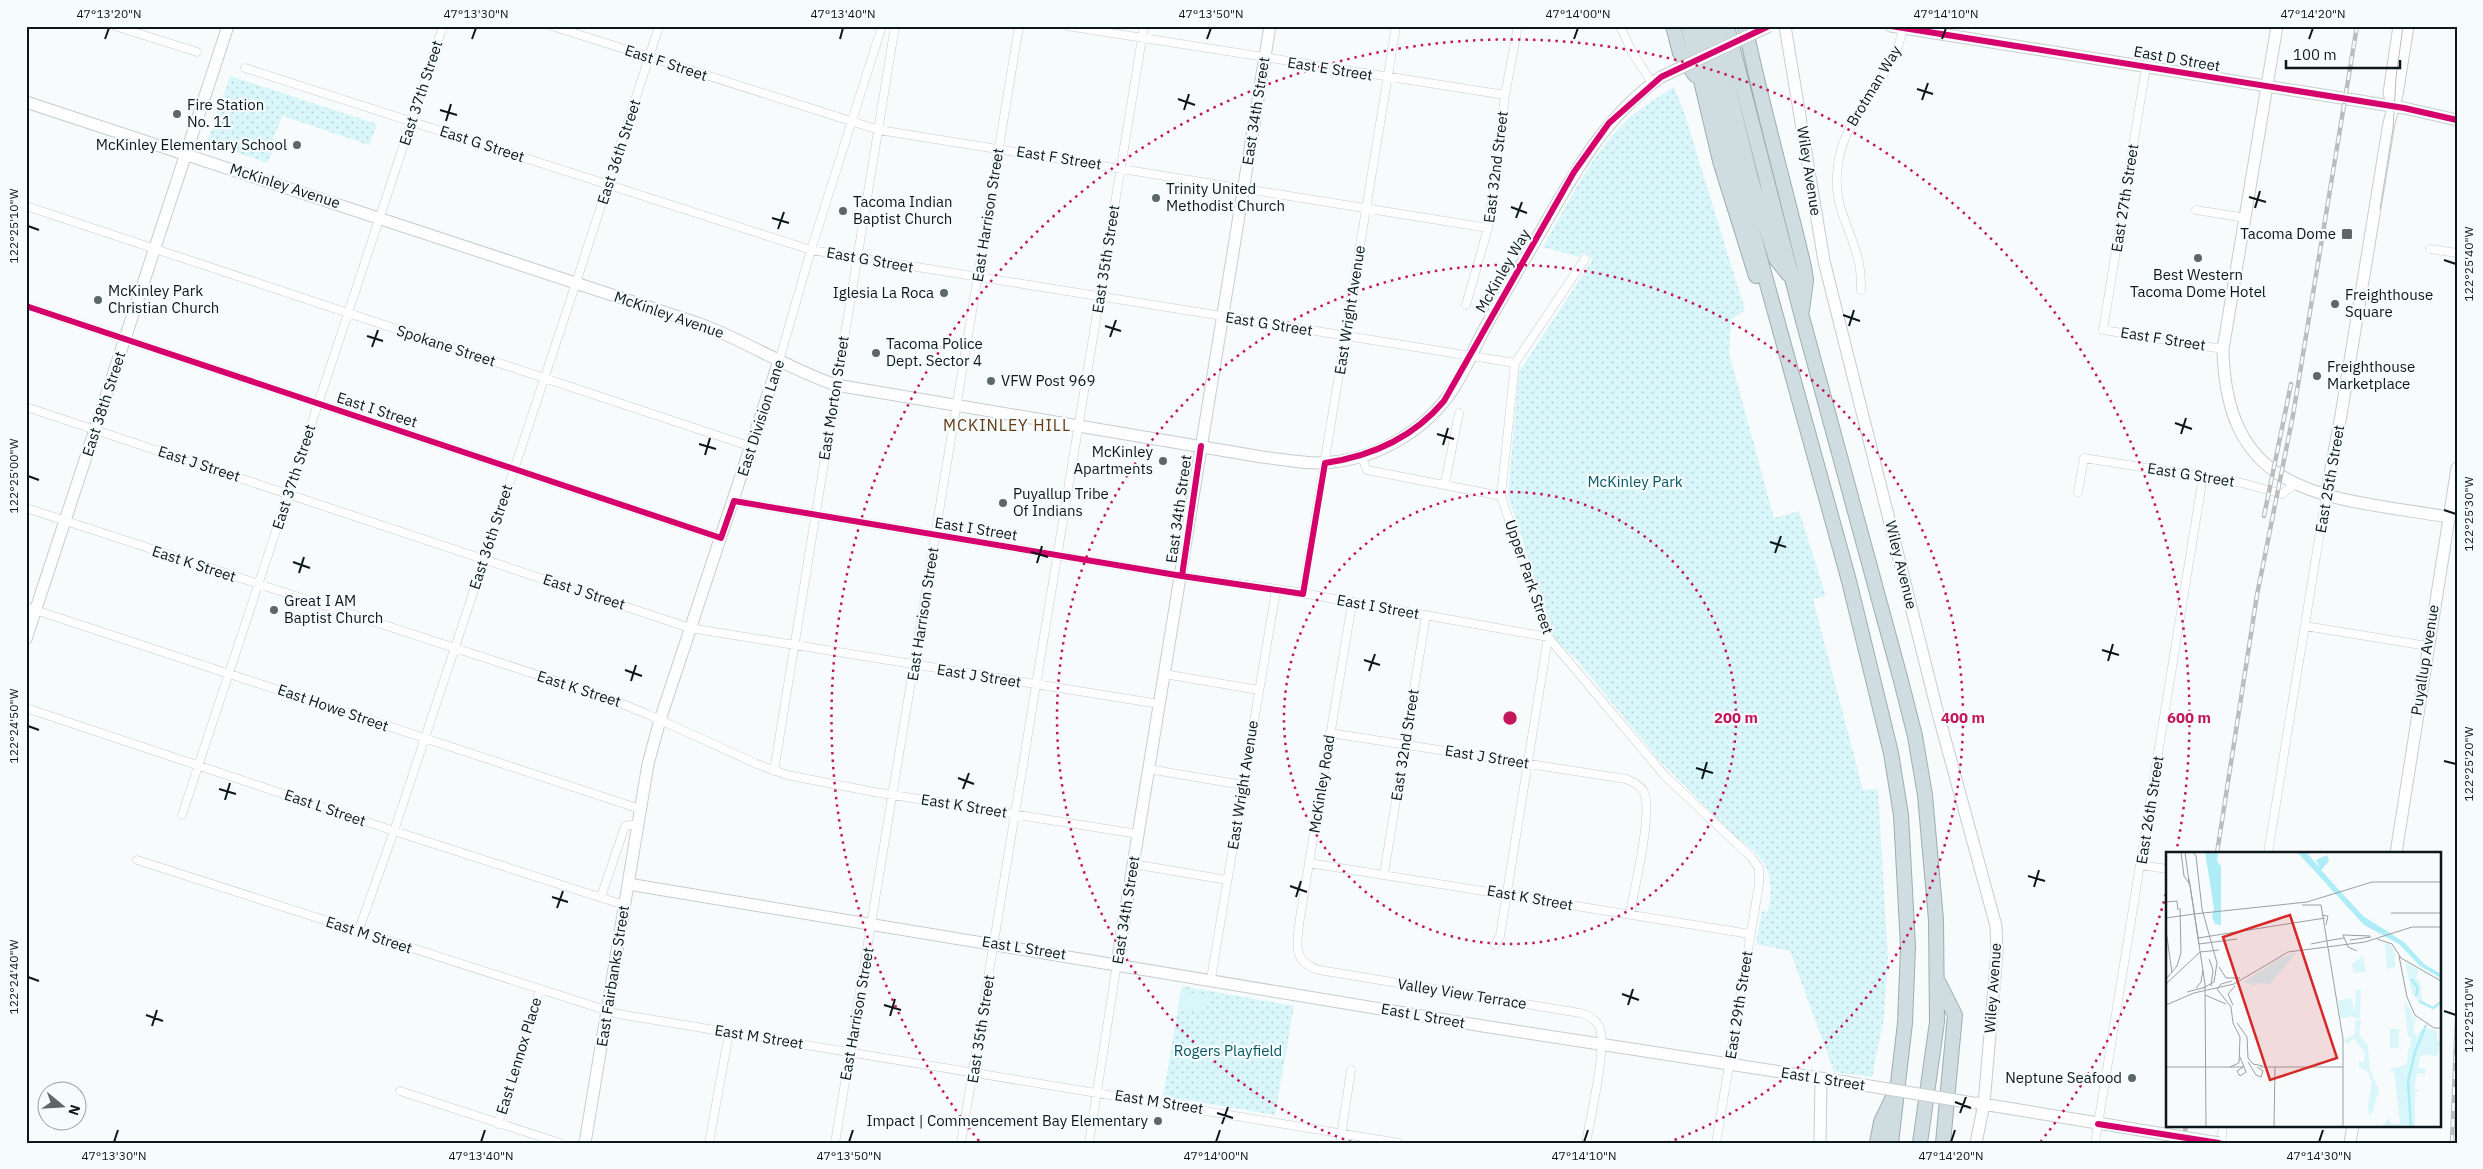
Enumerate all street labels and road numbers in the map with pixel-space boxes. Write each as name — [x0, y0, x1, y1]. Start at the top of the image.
street label: East 37th Street — [395, 38, 446, 148]
street label: East F Street — [622, 40, 710, 85]
street label: Brotman Way — [1842, 42, 1905, 130]
street label: East D Street — [2132, 42, 2222, 75]
street label: East E Street — [1286, 52, 1374, 85]
street label: East 34th Street — [1238, 55, 1273, 166]
street label: East 36th Street — [593, 97, 644, 207]
street label: East 32nd Street — [1479, 110, 1512, 224]
street label: East G Street — [437, 121, 527, 166]
street label: Wiley Avenue — [1793, 125, 1826, 217]
street label: East F Street — [1015, 141, 1103, 174]
street label: East 27th Street — [2107, 142, 2142, 253]
street label: East Harrison Street — [968, 147, 1007, 283]
street label: McKinley Avenue — [228, 159, 343, 212]
street label: East 35th Street — [1088, 203, 1123, 314]
street label: McKinley Way — [1471, 225, 1534, 316]
street label: East G Street — [825, 243, 915, 276]
street label: East Wright Avenue — [1330, 244, 1369, 376]
street label: McKinley Avenue — [612, 287, 727, 342]
street label: East G Street — [1224, 307, 1314, 340]
street label: Spokane Street — [394, 321, 498, 370]
street label: East F Street — [2119, 322, 2207, 355]
street label: East Morton Street — [814, 334, 853, 461]
street label: East 38th Street — [78, 349, 129, 459]
street label: East Division Lane — [733, 357, 788, 479]
street label: East I Street — [335, 388, 420, 431]
street label: East 37th Street — [268, 422, 319, 532]
street label: East 25th Street — [2311, 423, 2348, 534]
street label: East J Street — [156, 441, 243, 486]
street label: East 34th Street — [1161, 454, 1196, 564]
street label: East G Street — [2146, 458, 2236, 491]
street label: East 36th Street — [465, 482, 516, 592]
street label: East I Street — [933, 513, 1019, 544]
street label: Upper Park Street — [1501, 517, 1558, 637]
street label: Wiley Avenue — [1881, 519, 1922, 611]
street label: East K Street — [150, 541, 238, 586]
street label: East Harrison Street — [903, 546, 942, 682]
street label: East J Street — [541, 569, 628, 614]
street label: East I Street — [1335, 590, 1421, 623]
street label: Puyallup Avenue — [2406, 603, 2443, 717]
street label: East J Street — [936, 659, 1023, 692]
street label: East K Street — [535, 666, 623, 711]
street label: East Howe Street — [275, 680, 391, 735]
street label: East 32nd Street — [1386, 688, 1423, 802]
street label: East Wright Avenue — [1223, 719, 1262, 851]
street label: McKinley Road — [1304, 733, 1339, 834]
street label: East J Street — [1444, 740, 1531, 773]
street label: East 26th Street — [2132, 754, 2167, 865]
street label: East L Street — [282, 785, 368, 830]
street label: East K Street — [920, 789, 1009, 822]
street label: East 34th Street — [1108, 854, 1143, 965]
street label: East K Street — [1486, 881, 1575, 914]
street label: East Fairbanks Street — [592, 904, 633, 1048]
street label: East M Street — [324, 912, 415, 957]
street label: East L Street — [981, 931, 1068, 964]
street label: Wiley Avenue — [1980, 942, 2005, 1034]
street label: East Harrison Street — [835, 946, 878, 1082]
street label: East 29th Street — [1721, 949, 1756, 1060]
street label: East 35th Street — [963, 973, 998, 1084]
street label: Valley View Terrace — [1396, 974, 1528, 1013]
street label: East Lennox Place — [492, 995, 545, 1117]
street label: East L Street — [1380, 999, 1467, 1032]
street label: East M Street — [713, 1020, 805, 1053]
street label: East L Street — [1780, 1062, 1867, 1095]
street label: East M Street — [1113, 1085, 1205, 1118]

